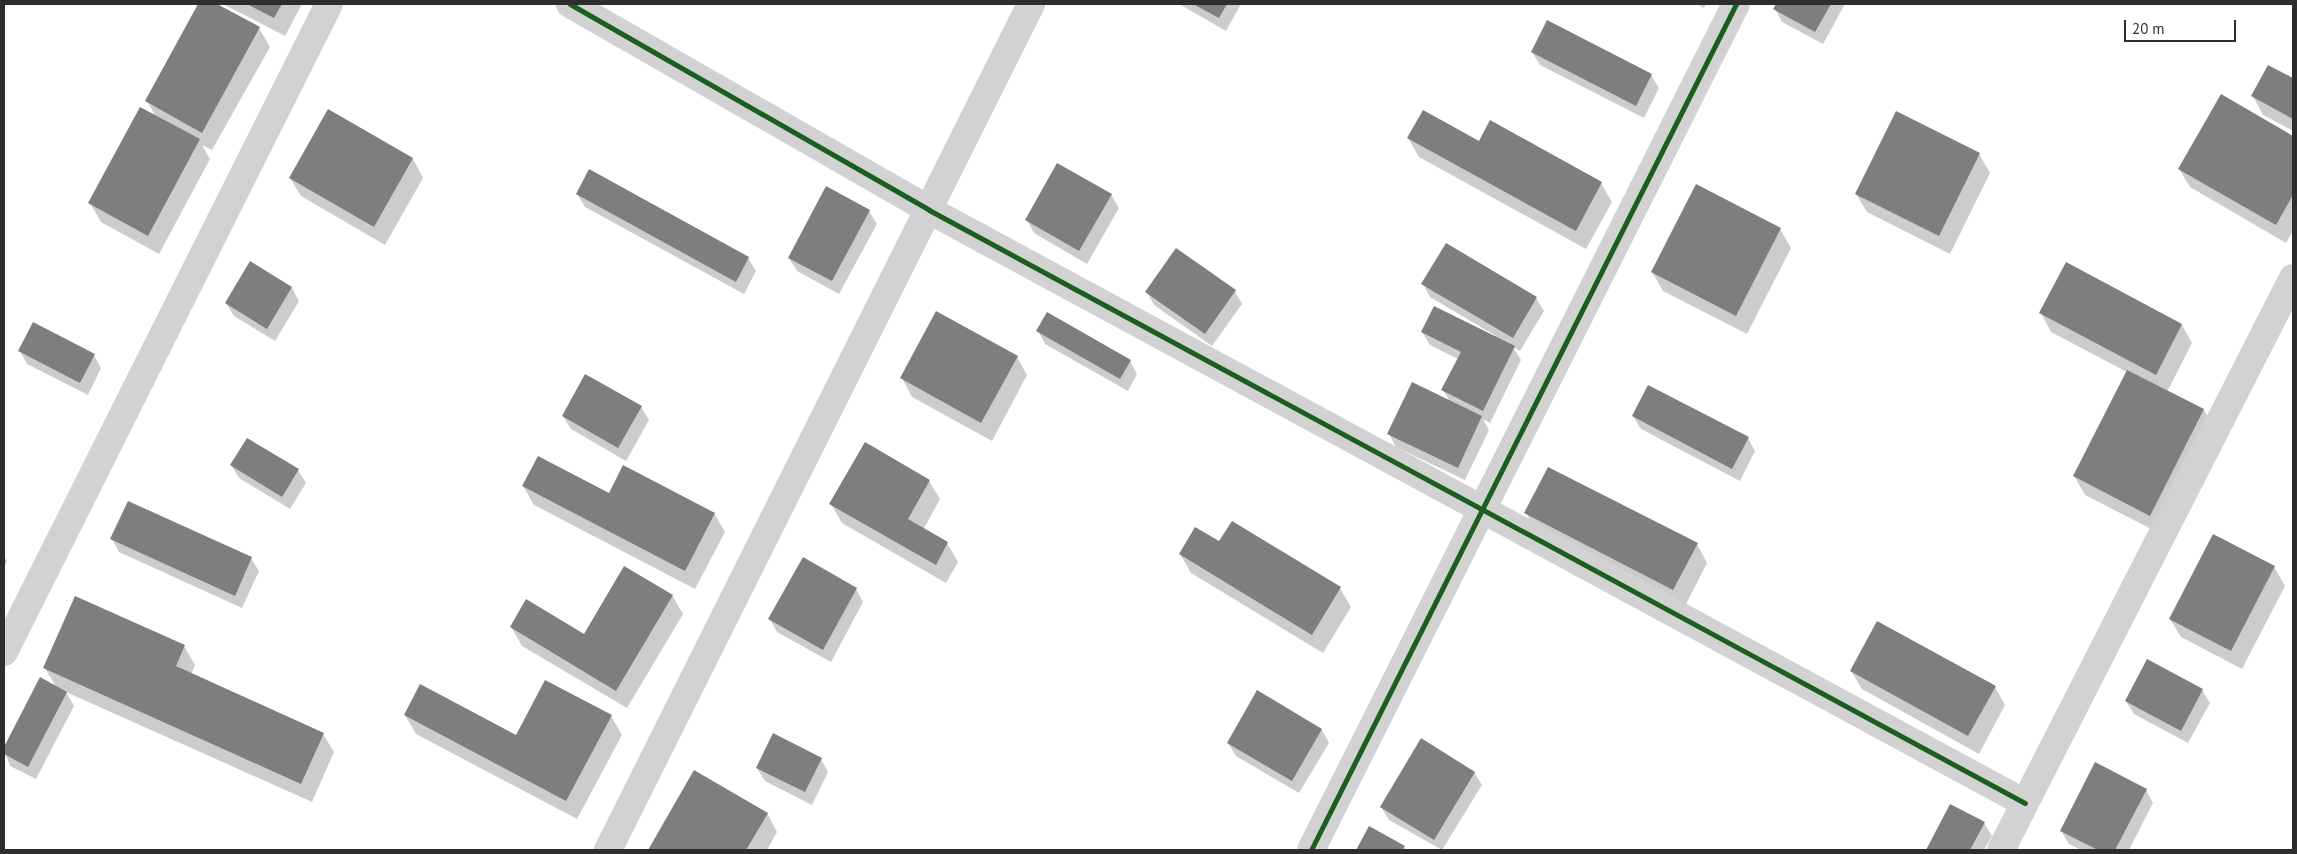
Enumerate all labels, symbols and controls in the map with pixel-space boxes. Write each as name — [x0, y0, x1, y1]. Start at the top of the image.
scale bar — [2127, 10, 2240, 42]
text: 20 m — [2132, 19, 2165, 38]

